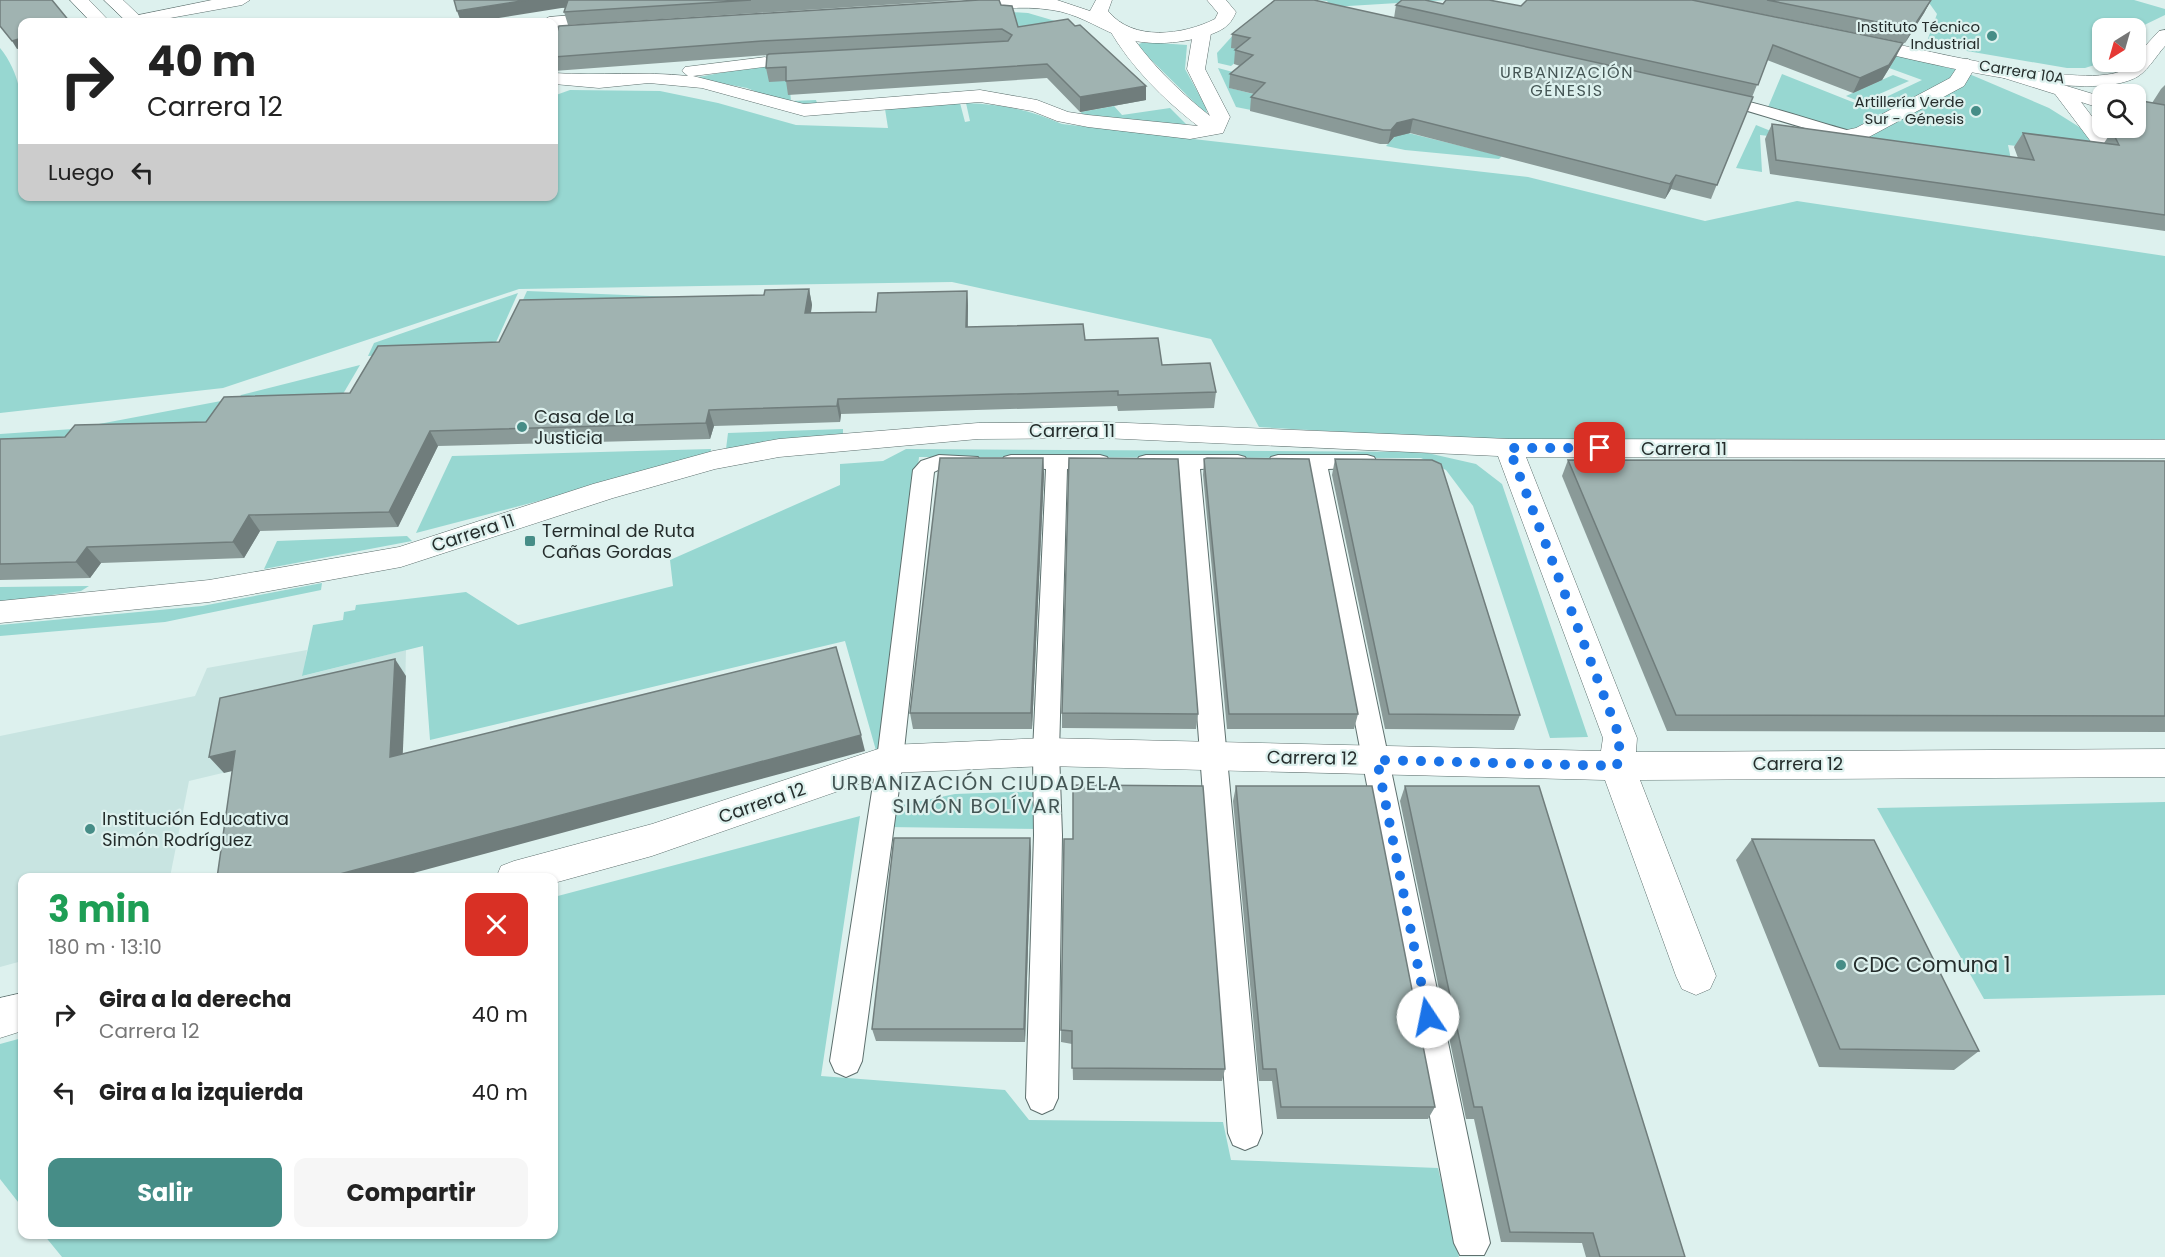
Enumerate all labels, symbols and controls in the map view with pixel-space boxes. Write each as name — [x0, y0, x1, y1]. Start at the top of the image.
place label: Instituto Técnico Industrial — [1857, 16, 1980, 54]
north arrow — [2092, 18, 2146, 72]
map controls — [2092, 18, 2146, 138]
marker: Instituto Técnico Industrial — [1985, 29, 1999, 43]
text: 40 m — [147, 32, 256, 91]
icon: right — [48, 42, 126, 120]
street label: Carrera 10A — [1978, 54, 2066, 89]
district label: URBANIZACIÓN GÉNESIS — [1500, 61, 1634, 102]
button: search — [2092, 84, 2146, 138]
text: Carrera 12 — [147, 88, 283, 125]
place label: Artillería Verde Sur - Génesis — [1855, 91, 1964, 129]
marker: Artillería Verde Sur - Génesis — [1969, 104, 1983, 118]
icon: left — [126, 156, 159, 189]
text: Luego — [48, 157, 114, 188]
place label: Casa de La Justicia — [534, 404, 635, 450]
street label: Carrera 11 — [1029, 418, 1115, 443]
marker: Casa de La Justicia — [515, 420, 529, 434]
pin — [1574, 422, 1625, 473]
icon: arrive — [1583, 431, 1616, 464]
street label: Carrera 11 — [1641, 436, 1727, 461]
street label: Carrera 11 — [428, 507, 518, 558]
place label: Terminal de Ruta Cañas Gordas — [542, 518, 695, 564]
marker: Terminal de Ruta Cañas Gordas — [523, 534, 537, 548]
street label: Carrera 12 — [1267, 744, 1357, 771]
street label: Carrera 12 — [1753, 751, 1843, 776]
district label: URBANIZACIÓN CIUDADELA SIMÓN BOLÍVAR — [831, 769, 1123, 820]
street label: Carrera 12 — [715, 776, 809, 829]
place label: Institución Educativa Simón Rodríguez — [102, 806, 289, 852]
marker: Institución Educativa Simón Rodríguez — [83, 822, 97, 836]
text: 3 min — [48, 884, 150, 935]
button: close — [465, 893, 528, 956]
text: 180 m · 13:10 — [48, 933, 162, 961]
place label: CDC Comuna 1 — [1853, 950, 2011, 979]
marker: CDC Comuna 1 — [1834, 958, 1848, 972]
text: Gira a la derecha — [99, 984, 292, 1015]
position arrow — [1396, 985, 1460, 1049]
icon: right — [48, 998, 81, 1031]
text: 40 m — [472, 999, 528, 1030]
text: Carrera 12 — [99, 1017, 200, 1045]
icon: left — [48, 1076, 81, 1109]
text: Gira a la izquierda — [99, 1077, 303, 1108]
text: 40 m — [472, 1077, 528, 1108]
button: Salir — [48, 1158, 282, 1227]
button: Compartir — [294, 1158, 528, 1227]

